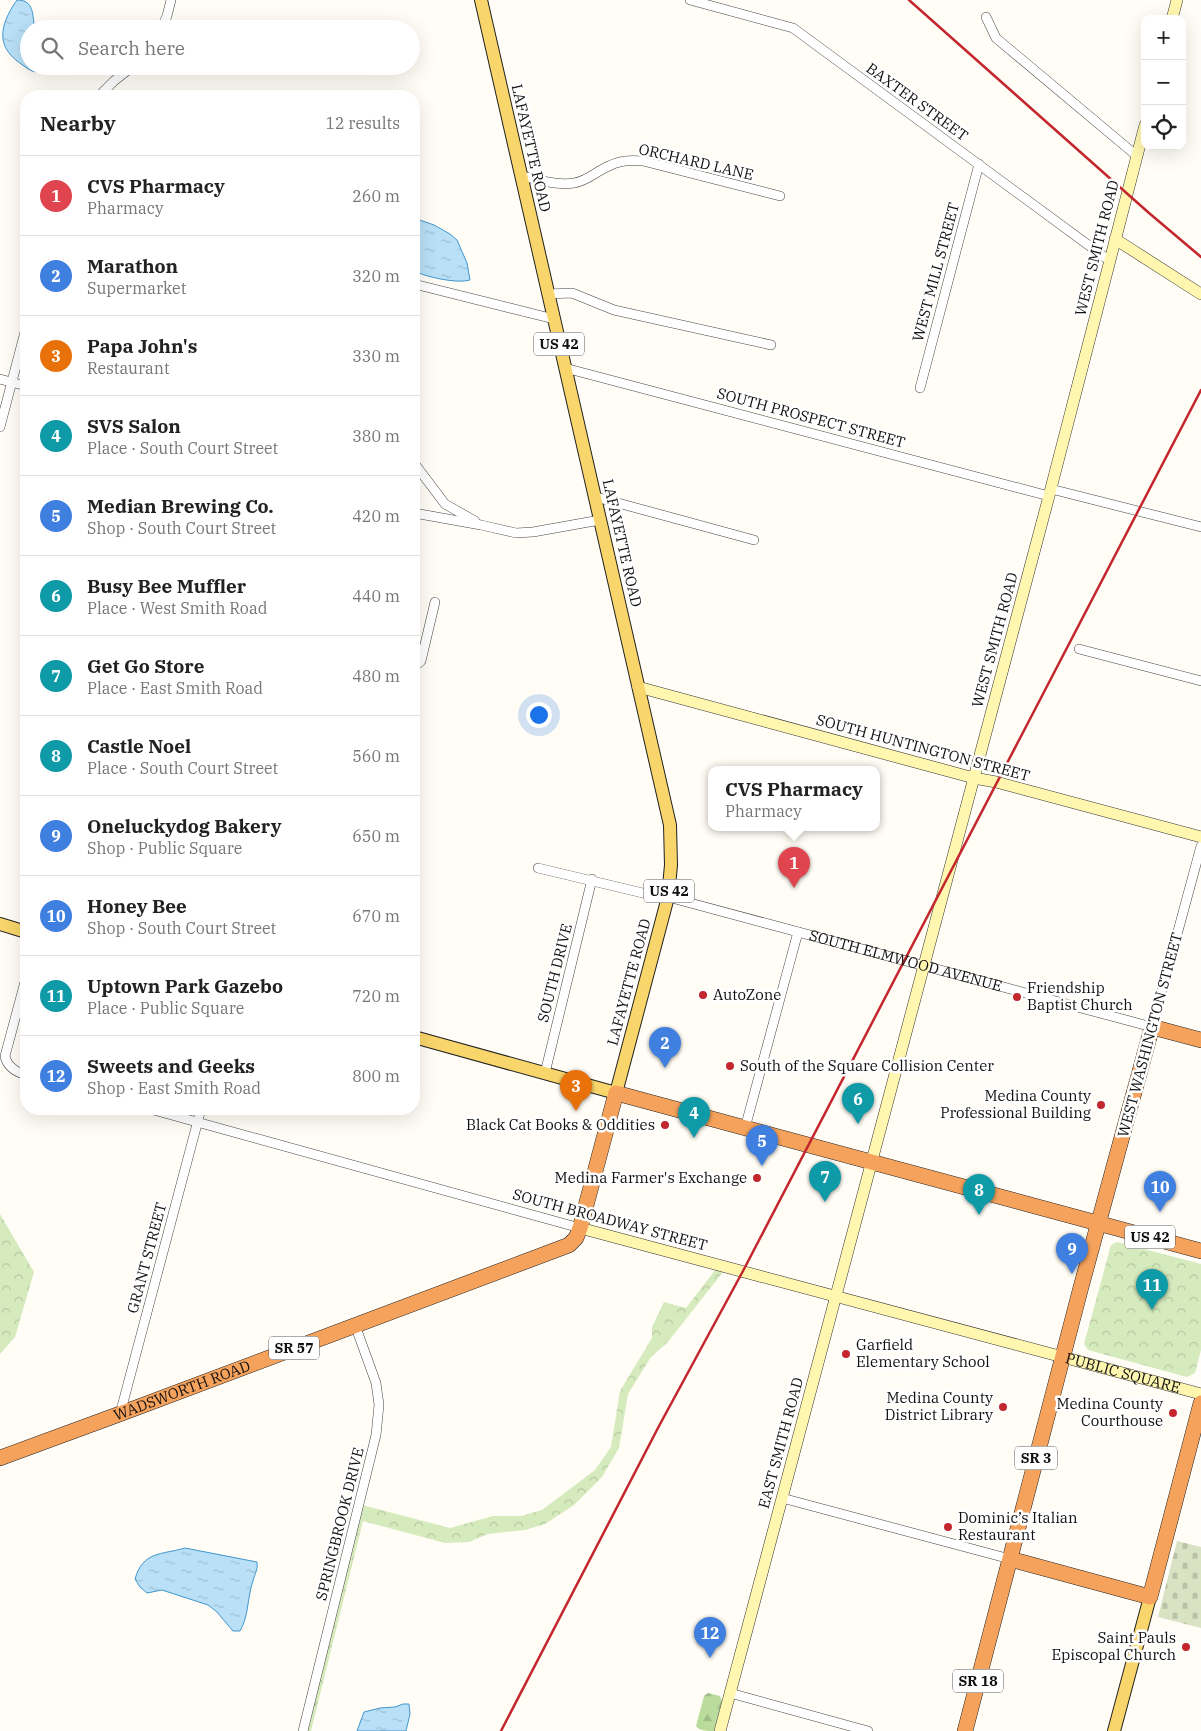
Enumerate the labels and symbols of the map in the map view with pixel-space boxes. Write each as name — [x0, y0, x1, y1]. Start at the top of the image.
street label: BAXTER STREET — [863, 58, 972, 145]
street label: LAFAYETTE ROAD — [508, 82, 555, 214]
street label: ORCHARD LANE — [637, 139, 755, 184]
street label: WEST SMITH ROAD — [1070, 178, 1123, 318]
street label: WEST MILL STREET — [908, 200, 963, 343]
road number: US 42 — [534, 332, 584, 356]
street label: SOUTH PROSPECT STREET — [715, 383, 907, 452]
street label: LAFAYETTE ROAD — [599, 477, 646, 609]
street label: WEST SMITH ROAD — [967, 570, 1022, 710]
your location — [526, 702, 552, 728]
street label: SOUTH HUNTINGTON STREET — [814, 710, 1032, 785]
pin: 1 — [778, 847, 810, 888]
road number: US 42 — [644, 879, 694, 902]
street label: LAFAYETTE ROAD — [602, 916, 655, 1047]
street label: SOUTH DRIVE — [533, 922, 576, 1024]
street label: SOUTH ELMWOOD AVENUE — [807, 925, 1004, 995]
street label: WEST WASHINGTON STREET — [1113, 930, 1186, 1139]
place label: Friendship Baptist Church — [1027, 978, 1133, 1014]
place label: AutoZone — [713, 985, 781, 1004]
marker: AutoZone — [697, 989, 709, 1001]
marker: Friendship Baptist Church — [1011, 991, 1023, 1003]
pin: 2 — [649, 1027, 681, 1068]
place label: South of the Square Collision Center — [740, 1056, 994, 1075]
marker: South of the Square Collision Center — [724, 1060, 736, 1072]
pin: 3 — [560, 1070, 592, 1111]
pin: 6 — [842, 1083, 874, 1124]
place label: Medina County Professional Building — [940, 1086, 1091, 1122]
pin: 4 — [678, 1097, 710, 1138]
marker: Medina County Professional Building — [1095, 1099, 1107, 1111]
place label: Black Cat Books & Oddities — [466, 1115, 655, 1134]
marker: Black Cat Books & Oddities — [659, 1119, 671, 1131]
pin: 5 — [746, 1125, 778, 1166]
pin: 7 — [809, 1161, 841, 1202]
place label: Medina Farmer's Exchange — [555, 1168, 747, 1187]
pin: 10 — [1144, 1171, 1176, 1212]
marker: Medina Farmer's Exchange — [751, 1172, 763, 1184]
pin: 8 — [963, 1174, 995, 1215]
street label: SOUTH BROADWAY STREET — [511, 1184, 710, 1255]
street label: GRANT STREET — [123, 1200, 170, 1315]
road number: US 42 — [1125, 1226, 1175, 1248]
pin: 9 — [1056, 1233, 1088, 1274]
pin: 11 — [1136, 1269, 1168, 1310]
place label: Garfield Elementary School — [856, 1335, 990, 1371]
road number: SR 57 — [269, 1336, 319, 1360]
marker: Garfield Elementary School — [840, 1348, 852, 1360]
street label: PUBLIC SQUARE — [1064, 1348, 1183, 1397]
street label: WADSWORTH ROAD — [111, 1356, 253, 1424]
street label: EAST SMITH ROAD — [754, 1375, 807, 1511]
place label: Medina County District Library — [885, 1388, 993, 1424]
place label: Medina County Courthouse — [1056, 1394, 1163, 1430]
marker: Medina County District Library — [997, 1401, 1009, 1413]
marker: Medina County Courthouse — [1167, 1407, 1179, 1419]
street label: SPRINGBROOK DRIVE — [311, 1445, 368, 1602]
road number: SR 3 — [1015, 1446, 1057, 1470]
place label: Dominic’s Italian Restaurant — [958, 1508, 1078, 1544]
marker: Dominic’s Italian Restaurant — [942, 1521, 954, 1533]
pin: 12 — [694, 1617, 726, 1658]
place label: Saint Pauls Episcopal Church — [1051, 1628, 1176, 1664]
marker: Saint Pauls Episcopal Church — [1180, 1641, 1192, 1653]
road number: SR 18 — [953, 1670, 1003, 1692]

